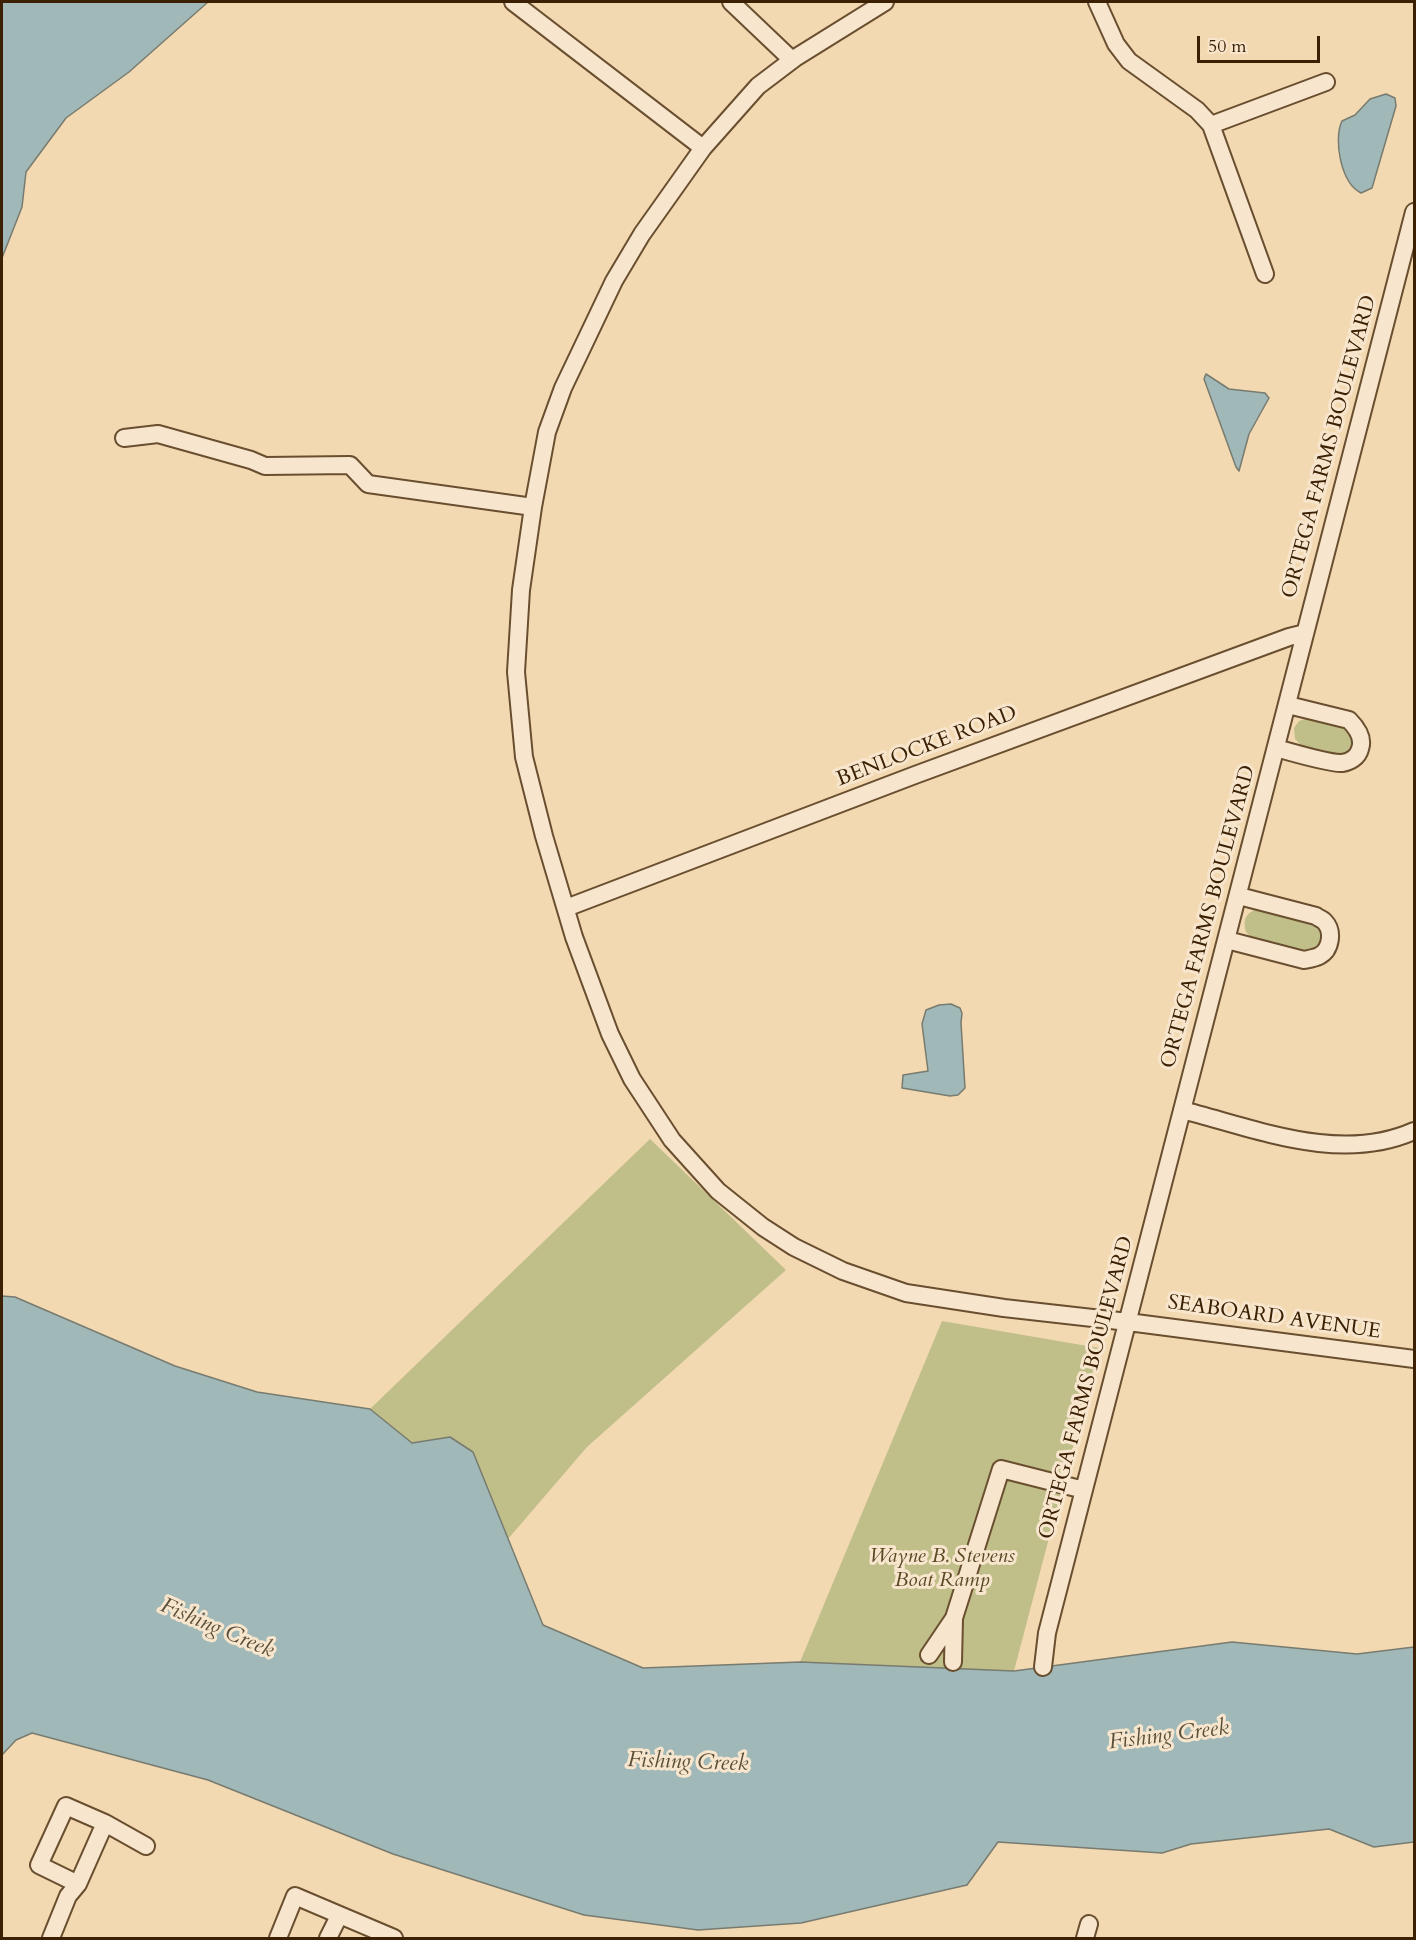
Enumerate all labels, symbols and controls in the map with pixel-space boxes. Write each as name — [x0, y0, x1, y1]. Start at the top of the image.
scale bar — [1200, 24, 1323, 62]
text: 50 m — [1208, 34, 1247, 59]
street label: ORTEGA FARMS BOULEVARD — [1277, 293, 1383, 601]
street label: BENLOCKE ROAD — [833, 701, 1021, 793]
street label: ORTEGA FARMS BOULEVARD — [1156, 763, 1262, 1071]
street label: ORTEGA FARMS BOULEVARD — [1034, 1234, 1140, 1542]
street label: SEABOARD AVENUE — [1166, 1291, 1382, 1345]
park label: Wayne B. Stevens Boat Ramp — [869, 1544, 1015, 1594]
water label: Fishing Creek — [156, 1593, 278, 1665]
water label: Fishing Creek — [1108, 1716, 1230, 1756]
water label: Fishing Creek — [627, 1748, 749, 1778]

